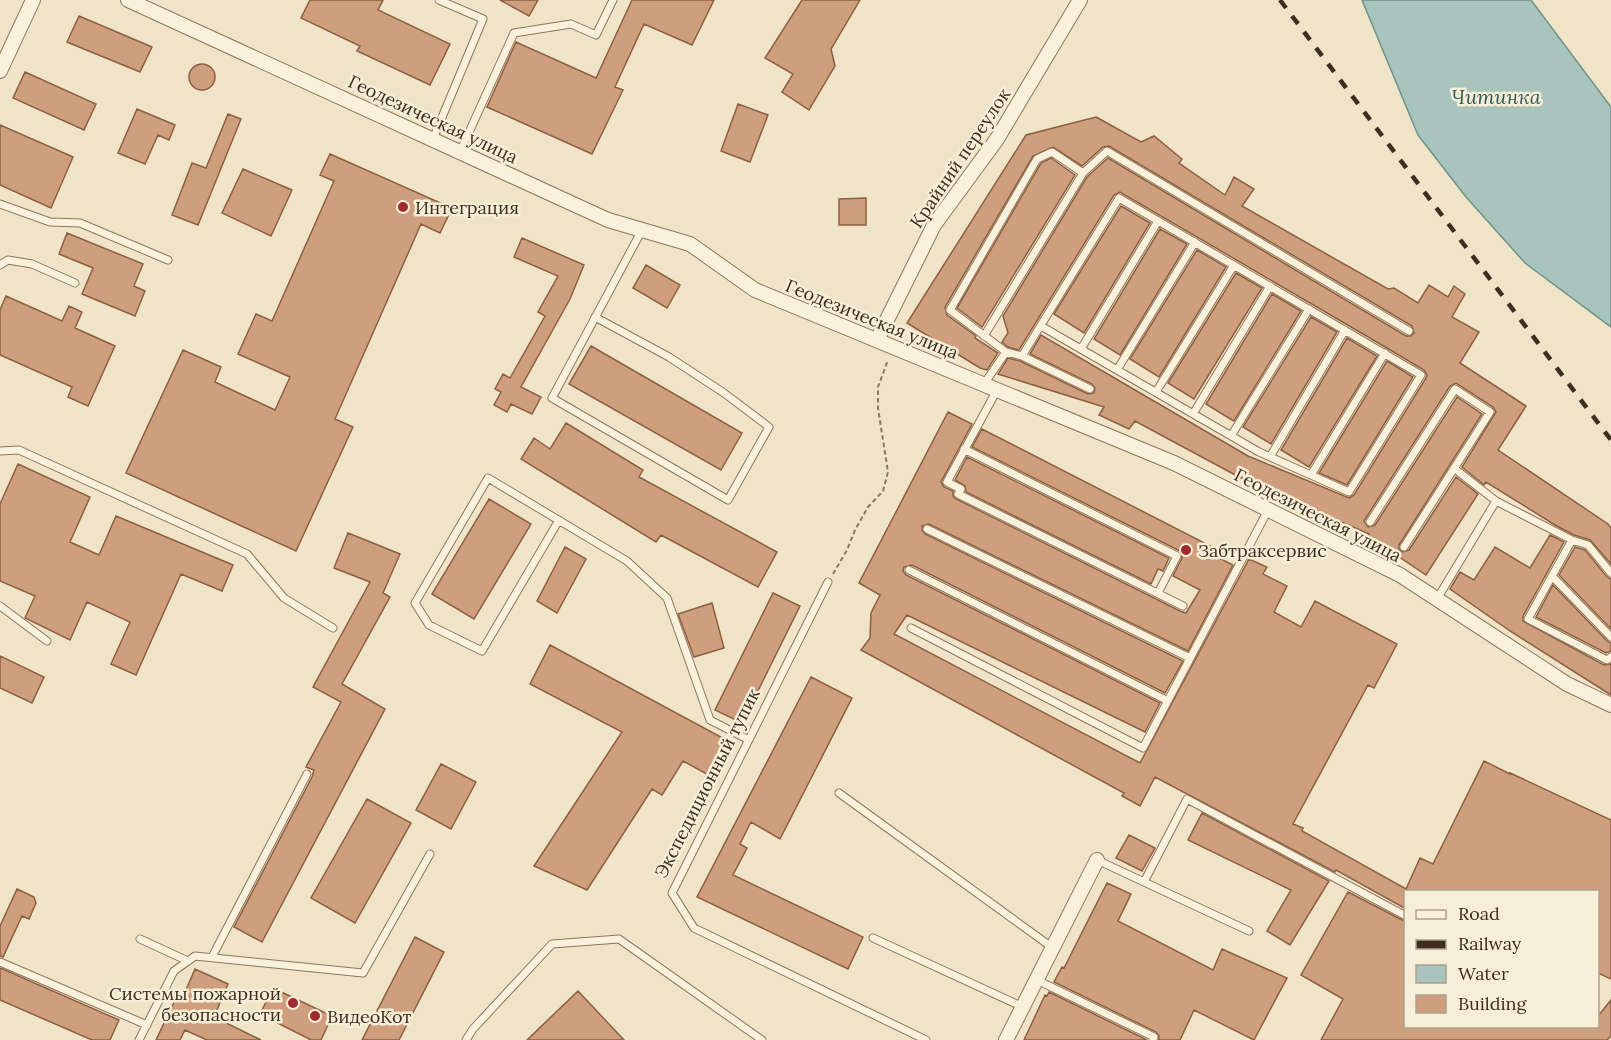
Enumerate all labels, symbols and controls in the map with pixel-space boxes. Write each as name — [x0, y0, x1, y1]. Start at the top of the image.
street label: Геодезическая улица — [345, 70, 521, 168]
street label: Крайний переулок — [905, 83, 1015, 232]
water label: Читинка — [1451, 84, 1541, 109]
place label: Интеграция — [415, 196, 519, 219]
marker: Интеграция — [396, 200, 410, 214]
street label: Геодезическая улица — [782, 274, 962, 364]
street label: Геодезическая улица — [1231, 463, 1405, 567]
place label: Забтраксервис — [1198, 539, 1327, 562]
marker: Забтраксервис — [1179, 543, 1193, 557]
street label: Экспедиционный тупик — [649, 684, 765, 882]
legend — [1404, 890, 1599, 1028]
text: Road — [1458, 902, 1500, 925]
text: Railway — [1458, 932, 1522, 955]
text: Water — [1458, 962, 1509, 985]
place label: Системы пожарной безопасности — [109, 982, 281, 1026]
text: Building — [1458, 992, 1528, 1015]
marker: Системы пожарной безопасности — [286, 996, 300, 1010]
place label: ВидеоКот — [327, 1005, 411, 1028]
marker: ВидеоКот — [308, 1009, 322, 1023]

